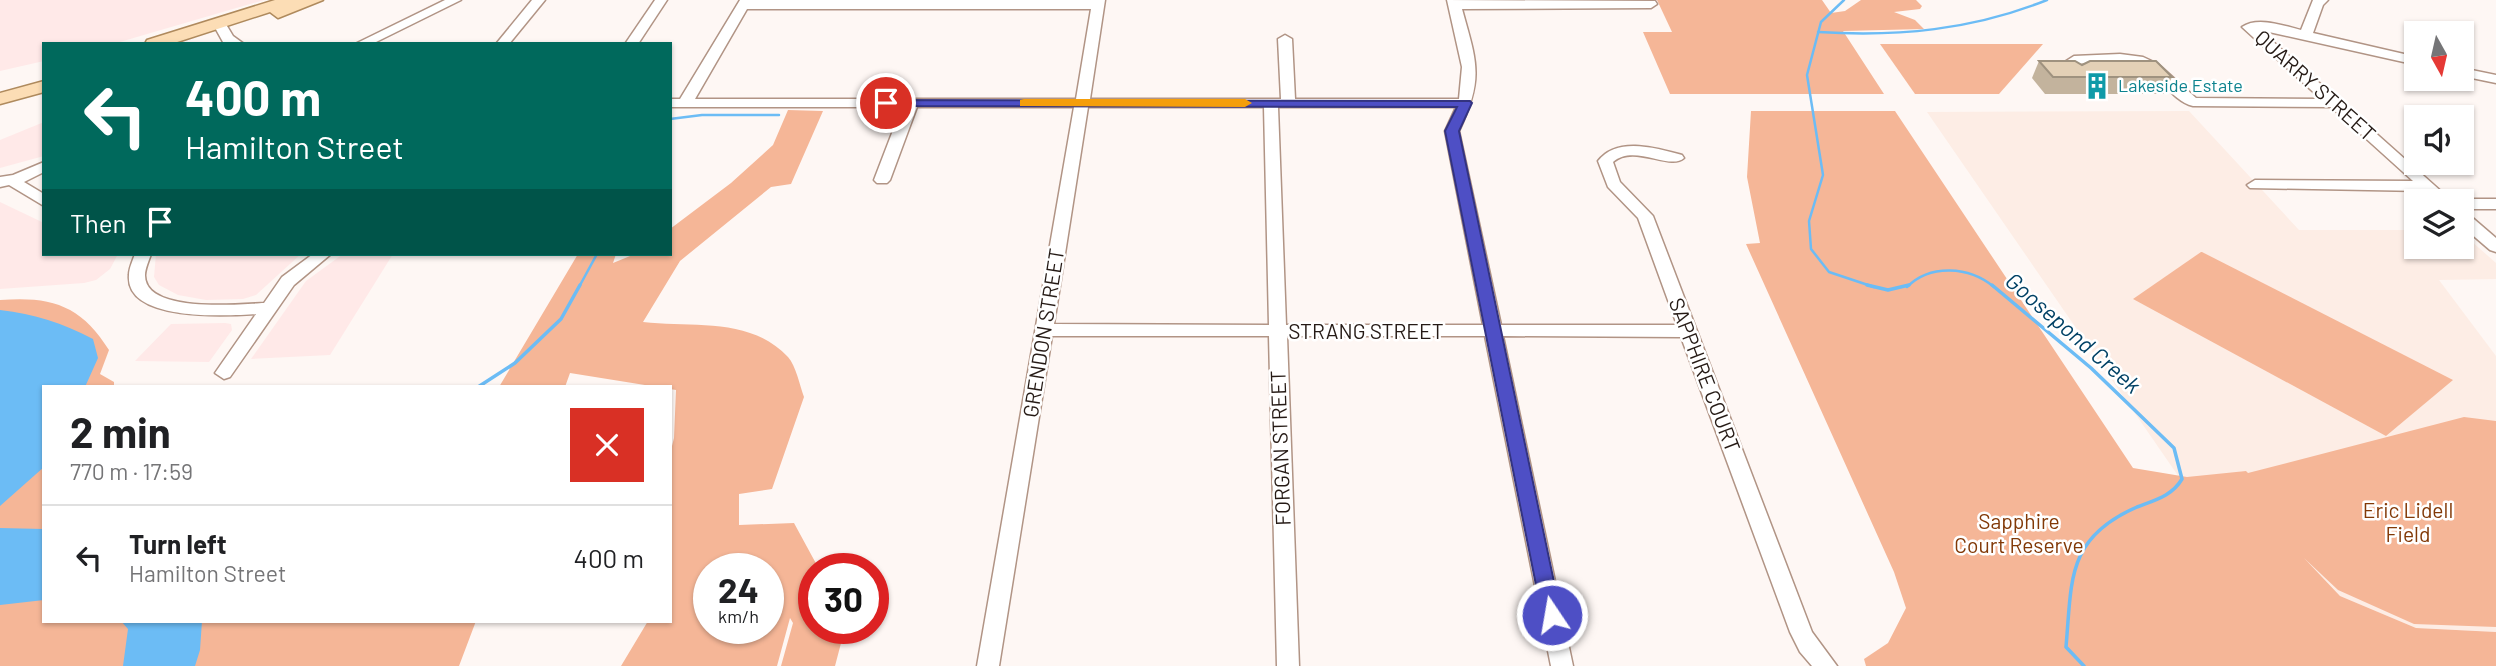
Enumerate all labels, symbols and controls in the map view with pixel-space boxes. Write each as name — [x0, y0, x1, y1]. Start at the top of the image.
north arrow — [2404, 21, 2474, 91]
map controls — [2404, 21, 2474, 259]
street label: QUARRY STREET — [2250, 24, 2382, 146]
text: 400 m — [185, 67, 321, 126]
icon: left — [70, 70, 161, 161]
building icon: Lakeside Estate — [2082, 71, 2112, 101]
pin — [856, 73, 916, 133]
place label: Lakeside Estate — [2118, 74, 2243, 96]
icon: arrive — [867, 84, 905, 122]
button: sound — [2404, 105, 2474, 175]
text: Hamilton Street — [185, 127, 404, 165]
button: layers — [2404, 189, 2474, 259]
icon: arrive — [141, 203, 179, 241]
text: Then — [70, 207, 127, 238]
street label: GRENDON STREET — [1017, 246, 1068, 419]
water label: Goosepond Creek — [2000, 266, 2147, 399]
street label: SAPPHIRE COURT — [1665, 294, 1746, 455]
street label: STRANG STREET — [1288, 318, 1444, 343]
street label: FORGAN STREET — [1264, 370, 1295, 526]
text: 2 min — [70, 406, 171, 456]
button: close — [570, 408, 644, 482]
text: 770 m · 17:59 — [70, 457, 193, 485]
park label: Eric Lidell Field — [2363, 497, 2453, 546]
park label: Sapphire Court Reserve — [1954, 508, 2084, 557]
text: Turn left — [129, 528, 227, 559]
icon: left — [70, 539, 108, 577]
text: 400 m — [574, 542, 644, 573]
speed limit sign: 30 — [798, 553, 889, 644]
text: Hamilton Street — [129, 559, 286, 587]
text: 24 — [718, 568, 759, 610]
position arrow — [1515, 578, 1589, 652]
text: km/h — [718, 605, 759, 627]

